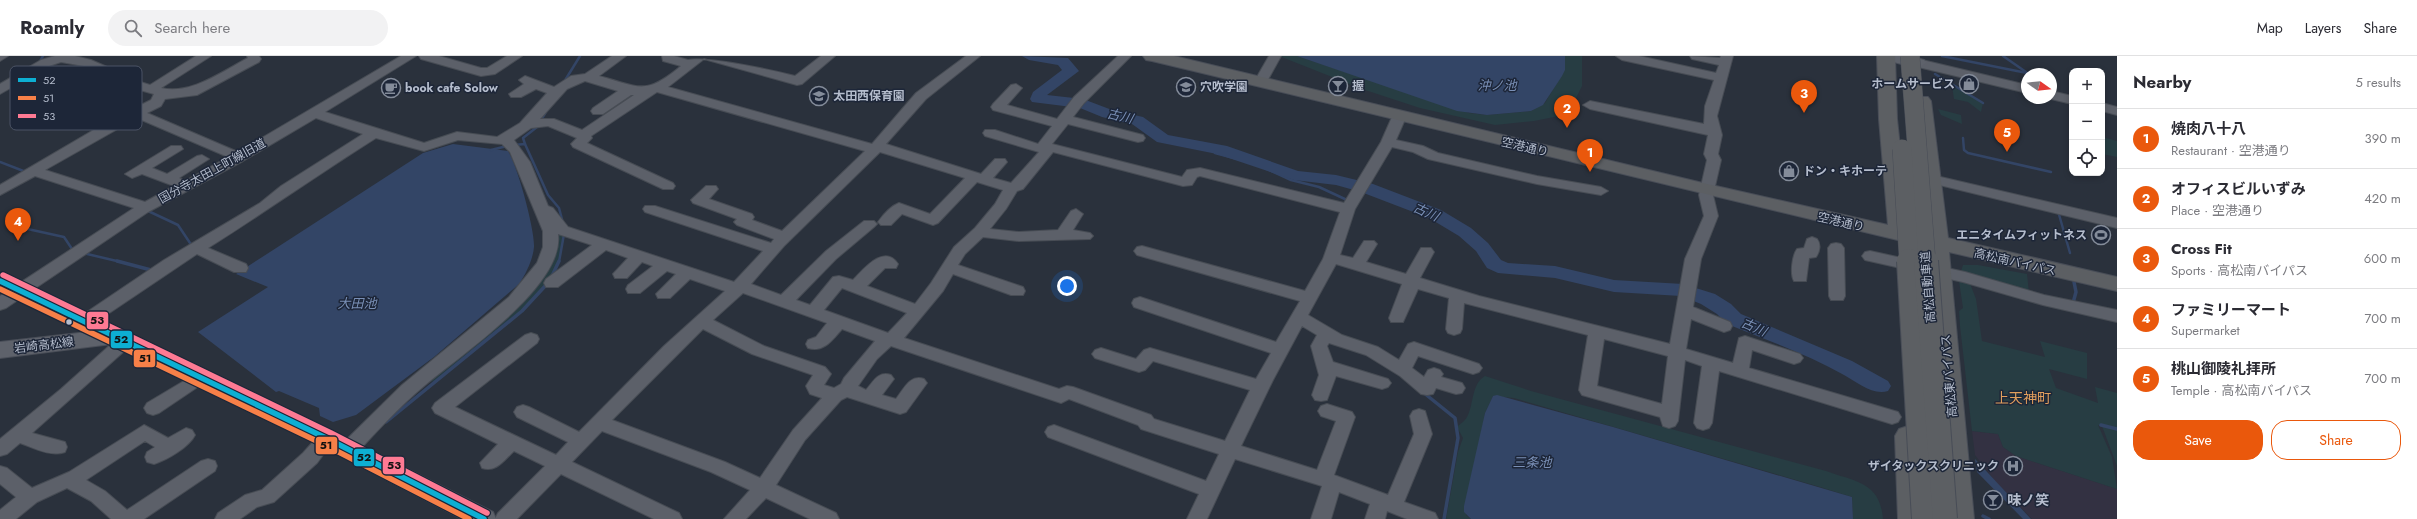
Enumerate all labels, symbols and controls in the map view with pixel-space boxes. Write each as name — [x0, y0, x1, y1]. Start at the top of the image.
search box — [108, 10, 388, 46]
text: Roamly — [20, 14, 84, 41]
icon: search — [122, 17, 144, 39]
text: Search here — [154, 17, 230, 39]
text: Map — [2257, 18, 2283, 38]
text: Layers — [2305, 18, 2341, 38]
text: Share — [2363, 18, 2397, 38]
legend — [10, 66, 142, 130]
north arrow — [2021, 68, 2057, 104]
map controls — [2069, 68, 2105, 176]
button: + — [2069, 68, 2105, 104]
text: Nearby — [2133, 70, 2191, 94]
text: 52 — [43, 72, 55, 88]
shop icon: ホームサービス — [1958, 73, 1980, 95]
text: 5 results — [2355, 73, 2401, 92]
bar icon: 握 — [1327, 75, 1349, 97]
place label: ホームサービス — [1871, 75, 1955, 93]
school or university icon: 穴吹学園 — [1175, 76, 1197, 98]
water label: 沖ノ池 — [1477, 76, 1518, 95]
cafe icon: book cafe Solow — [380, 77, 402, 99]
place label: 握 — [1352, 77, 1364, 95]
place label: 穴吹学園 — [1200, 78, 1248, 96]
place label: book cafe Solow — [405, 79, 499, 97]
pin: 3 — [1791, 80, 1817, 113]
school or university icon: 太田西保育園 — [808, 85, 830, 107]
place label: 太田西保育園 — [833, 87, 905, 105]
text: 51 — [43, 90, 54, 106]
pin: 2 — [1554, 95, 1580, 128]
water label: 古川 — [1105, 104, 1137, 129]
button: − — [2069, 104, 2105, 140]
text: 53 — [43, 108, 55, 124]
text: 焼肉八十八 — [2171, 118, 2246, 140]
pin: 5 — [1994, 119, 2020, 152]
text: 1 — [2143, 129, 2149, 148]
text: 390 m — [2365, 129, 2401, 148]
street label: 空港通り — [1500, 133, 1550, 161]
street label: 国分寺太田上町線旧道 — [155, 134, 269, 208]
pin: 1 — [1577, 139, 1603, 172]
button: locate — [2069, 140, 2105, 176]
text: Restaurant · 空港通り — [2171, 141, 2291, 160]
shop icon: ドン・キホーテ — [1778, 160, 1800, 182]
place label: ドン・キホーテ — [1803, 162, 1887, 180]
text: オフィスビルいずみ — [2171, 178, 2306, 200]
text: 2 — [2142, 189, 2150, 208]
text: 420 m — [2364, 189, 2401, 208]
water label: 古川 — [1410, 198, 1444, 227]
text: Place · 空港通り — [2171, 201, 2264, 220]
pin: 4 — [5, 208, 31, 241]
street label: 空港通り — [1816, 208, 1866, 236]
sports icon: エニタイムフィットネス — [2090, 224, 2112, 246]
place label: エニタイムフィットネス — [1956, 226, 2087, 244]
text: Cross Fit — [2171, 238, 2232, 260]
street label: 高松南バイパス — [1972, 244, 2058, 280]
text: 3 — [2142, 249, 2150, 268]
text: 600 m — [2364, 249, 2401, 268]
street label: 高松自動車道 — [1916, 250, 1940, 324]
text: Sports · 高松南バイパス — [2171, 261, 2308, 280]
your location — [1057, 276, 1077, 296]
water label: 大田池 — [337, 294, 378, 313]
text: ファミリーマート — [2171, 299, 2291, 321]
text: 4 — [2141, 309, 2151, 328]
text: 700 m — [2365, 309, 2401, 328]
line badge: 53 — [86, 311, 109, 330]
text: 53 — [90, 312, 104, 328]
water label: 古川 — [1738, 313, 1772, 342]
unlabelled marker — [64, 317, 74, 327]
text: Supermarket — [2171, 321, 2240, 340]
line badge: 52 — [110, 330, 133, 349]
text: 52 — [114, 331, 128, 347]
street label: 岩崎高松線 — [13, 332, 75, 358]
street label: 高松東バイパス — [1936, 333, 1962, 419]
line badge: 51 — [133, 349, 156, 368]
text: 51 — [139, 350, 151, 366]
text: 桃山御陵礼拝所 — [2171, 358, 2276, 380]
text: 5 — [2142, 369, 2150, 388]
text: 700 m — [2365, 369, 2401, 388]
text: Temple · 高松南バイパス — [2171, 381, 2312, 400]
district label: 上天神町 — [1995, 388, 2051, 408]
button: Save — [2133, 420, 2263, 460]
button: Share — [2271, 420, 2401, 460]
line badge: 51 — [315, 436, 338, 455]
text: 51 — [320, 437, 332, 453]
line badge: 52 — [353, 448, 375, 467]
text: 52 — [357, 449, 371, 465]
water label: 三条池 — [1512, 453, 1553, 472]
hospital icon: ザイタックスクリニック — [2002, 455, 2024, 477]
line badge: 53 — [382, 456, 405, 475]
text: 53 — [387, 457, 401, 473]
place label: ザイタックスクリニック — [1868, 457, 1999, 475]
bar icon: 味ノ笑 — [1982, 489, 2004, 511]
place label: 味ノ笑 — [2007, 490, 2049, 510]

